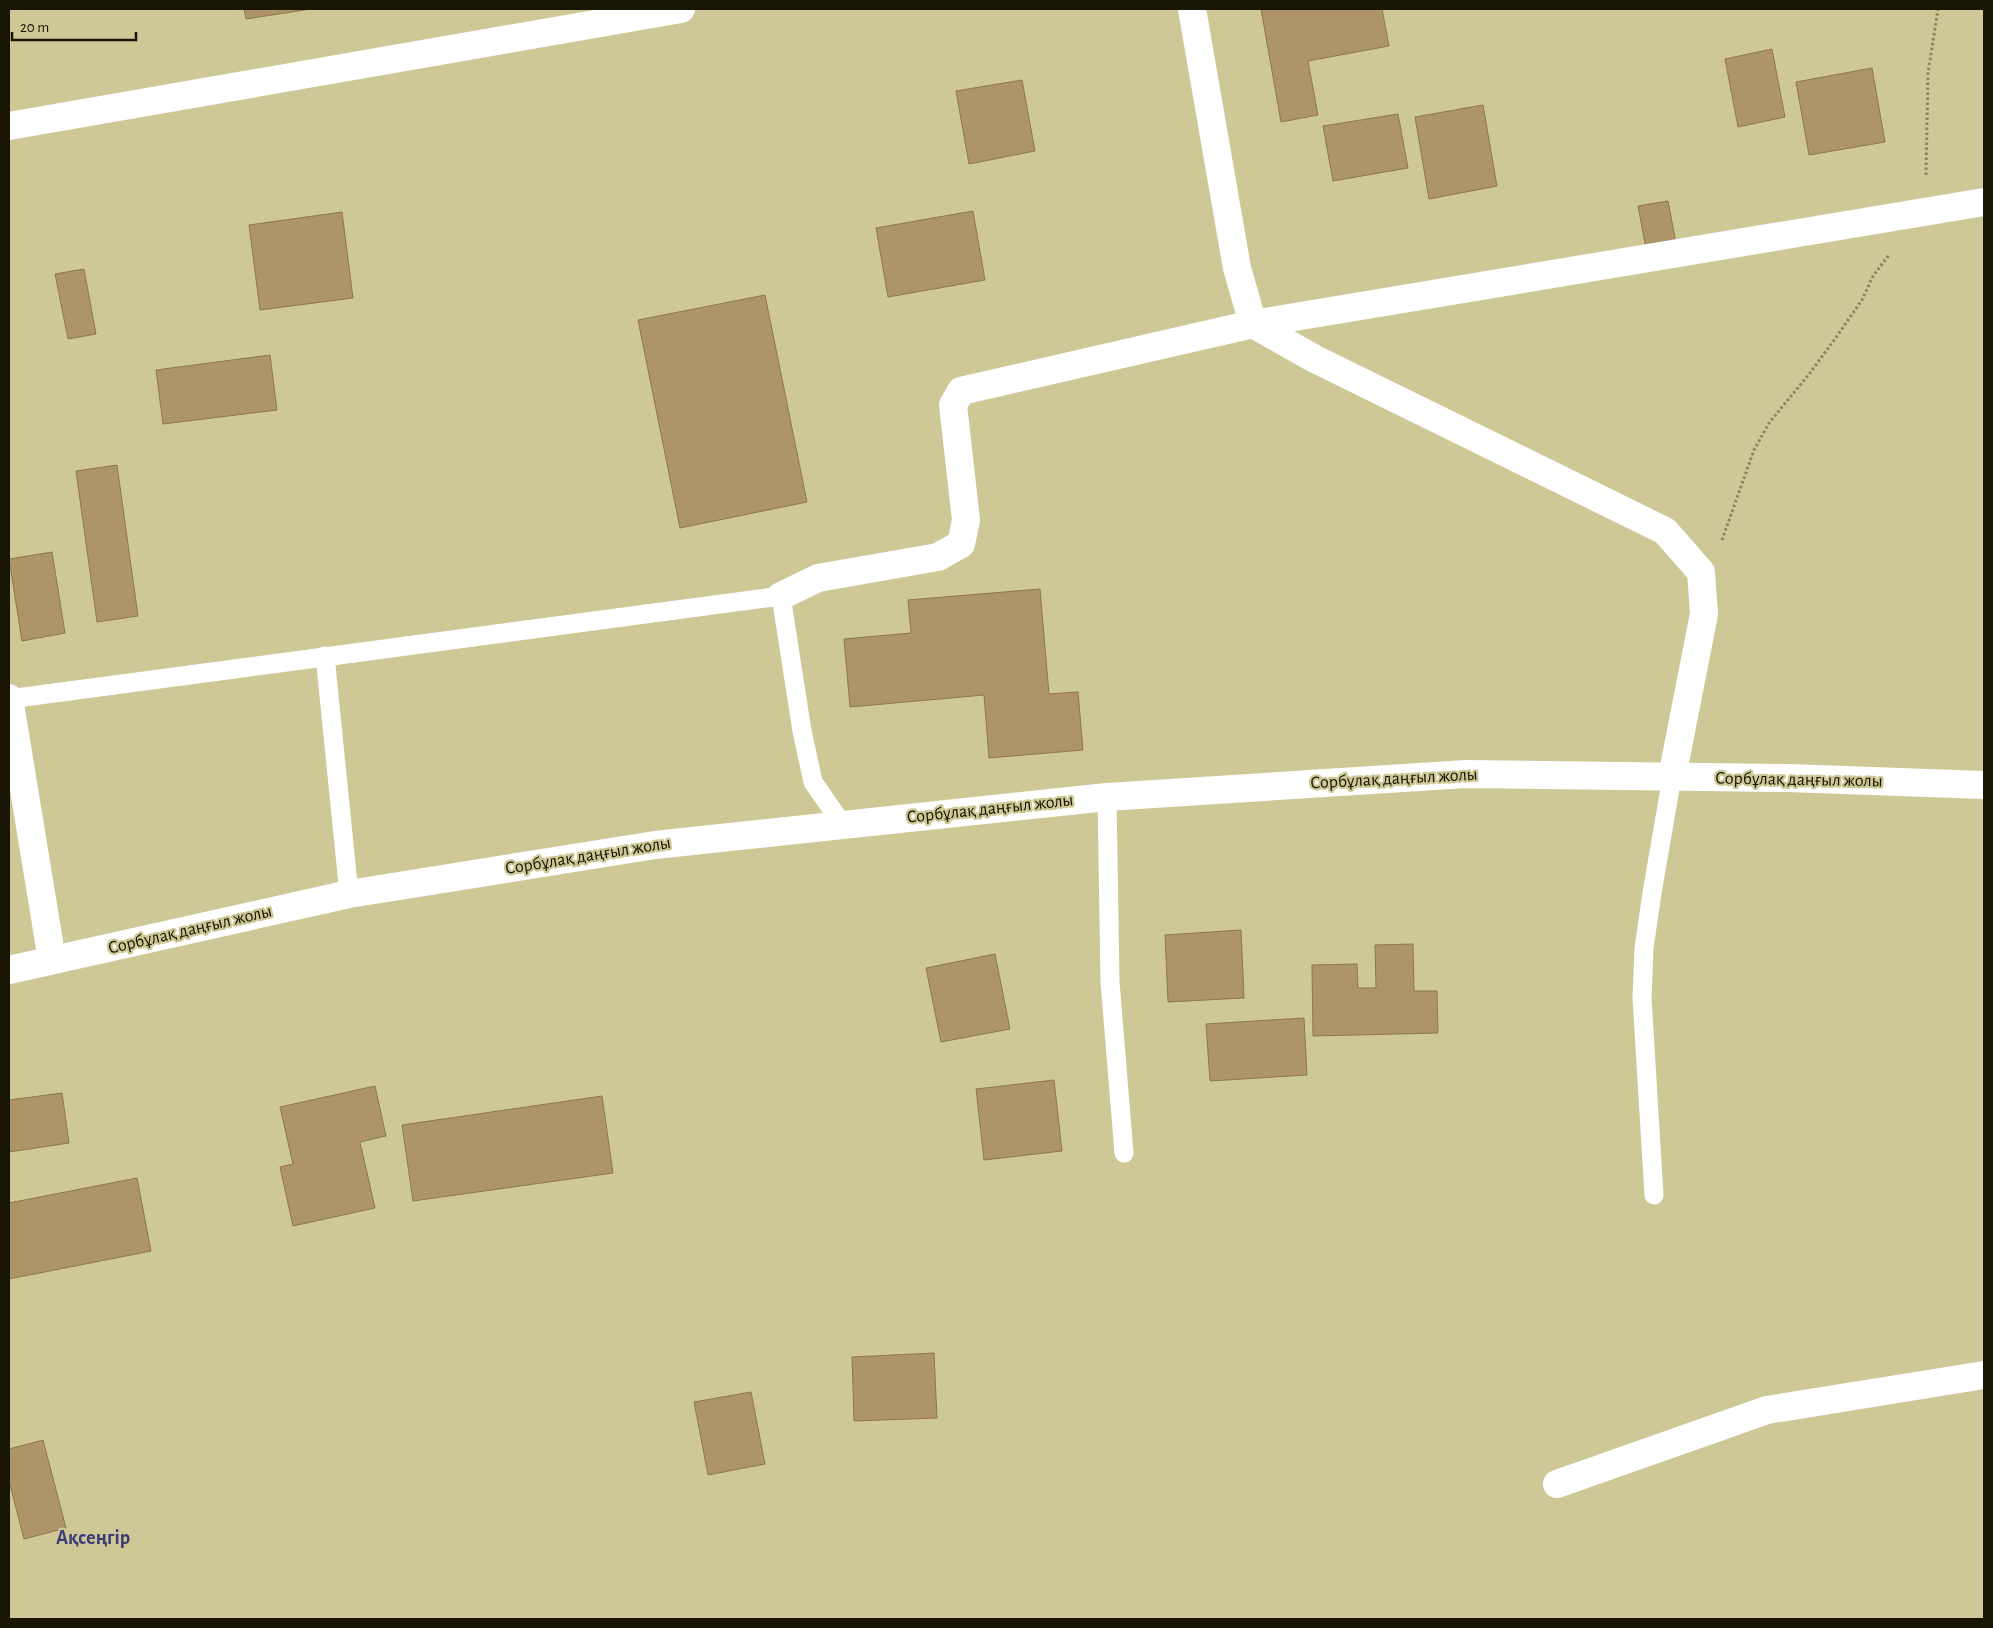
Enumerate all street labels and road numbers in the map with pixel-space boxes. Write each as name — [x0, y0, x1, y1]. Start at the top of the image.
street label: Сорбұлақ даңғыл жолы — [1310, 765, 1478, 792]
street label: Сорбұлақ даңғыл жолы — [1715, 769, 1883, 790]
street label: Сорбұлақ даңғыл жолы — [906, 790, 1074, 827]
street label: Сорбұлақ даңғыл жолы — [504, 833, 672, 878]
street label: Сорбұлақ даңғыл жолы — [106, 901, 274, 958]

